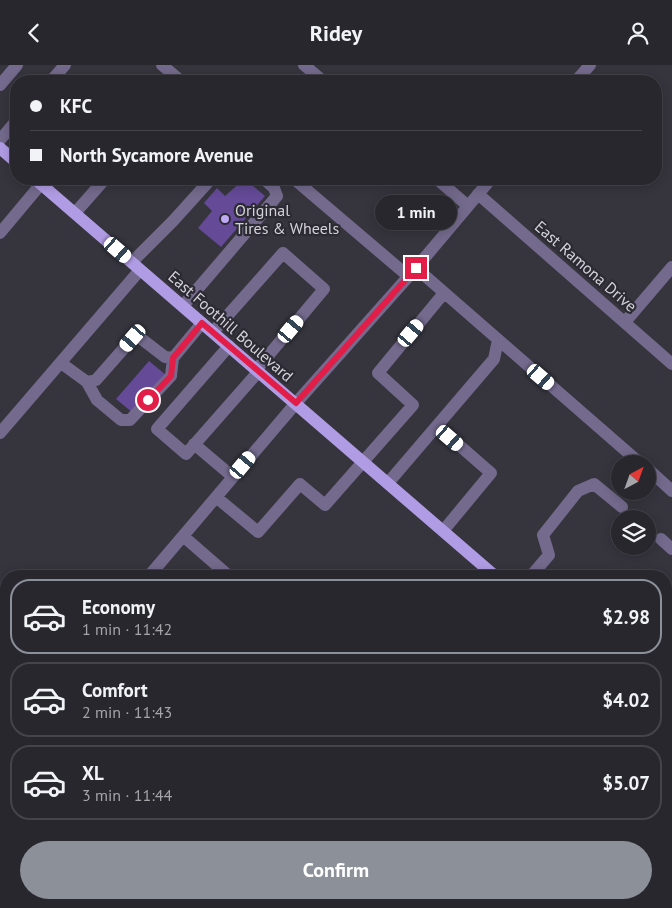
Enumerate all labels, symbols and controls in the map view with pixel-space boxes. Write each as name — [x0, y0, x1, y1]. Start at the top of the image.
icon: back — [20, 19, 48, 47]
text: Ridey — [310, 19, 362, 47]
icon: person — [624, 19, 652, 47]
text: KFC — [60, 94, 92, 118]
text: North Sycamore Avenue — [60, 143, 254, 167]
callout: 1 min — [375, 195, 457, 231]
place label: Original Tires & Wheels — [235, 200, 339, 238]
text: 1 min — [396, 202, 436, 222]
marker: Original Tires & Wheels — [219, 213, 231, 225]
street label: East Ramona Drive — [531, 216, 641, 316]
car — [101, 234, 134, 266]
route end — [405, 257, 427, 279]
street label: East Foothill Boulevard — [164, 266, 298, 386]
car — [275, 313, 306, 345]
car — [395, 317, 426, 349]
car — [117, 322, 148, 354]
car — [524, 361, 557, 393]
route start — [137, 389, 159, 411]
car — [433, 422, 466, 454]
car — [227, 449, 258, 481]
north arrow — [611, 455, 656, 500]
map controls — [611, 455, 656, 555]
button: layers — [611, 510, 656, 555]
icon: car — [22, 594, 67, 639]
text: Economy — [82, 595, 155, 619]
text: $2.98 — [602, 605, 650, 629]
text: 1 min · 11:42 — [82, 619, 172, 639]
icon: car — [22, 677, 67, 722]
text: Comfort — [82, 678, 148, 702]
text: $4.02 — [602, 688, 650, 712]
text: 2 min · 11:43 — [82, 702, 172, 722]
icon: car — [22, 760, 67, 805]
text: XL — [82, 761, 104, 785]
text: $5.07 — [602, 771, 650, 795]
text: 3 min · 11:44 — [82, 785, 172, 805]
button: Confirm — [20, 841, 652, 899]

